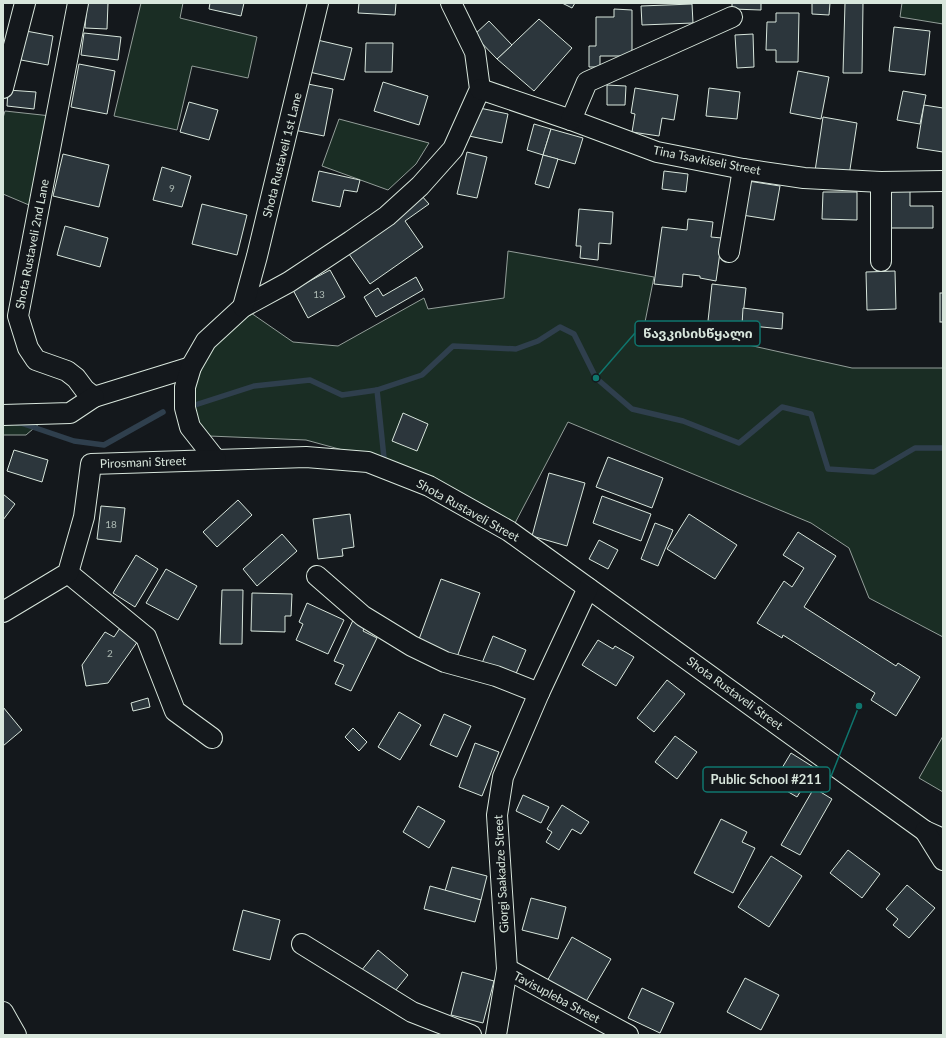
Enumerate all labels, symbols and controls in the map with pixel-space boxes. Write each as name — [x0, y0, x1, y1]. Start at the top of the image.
street label: Shota Rustaveli 1st Lane — [259, 91, 305, 219]
street label: Tina Tsavkiseli Street — [652, 142, 763, 178]
street label: Shota Rustaveli 2nd Lane — [12, 178, 52, 310]
house number: 9 — [169, 182, 175, 194]
house number: 13 — [313, 288, 325, 300]
callout: წავკისისწყალი — [635, 321, 760, 346]
text: წავკისისწყალი — [643, 325, 753, 342]
street label: Pirosmani Street — [100, 453, 187, 471]
street label: Shota Rustaveli Street — [414, 476, 523, 545]
house number: 18 — [105, 518, 117, 530]
house number: 2 — [107, 647, 113, 659]
street label: Shota Rustaveli Street — [684, 653, 787, 733]
callout: Public School #211 — [703, 767, 830, 792]
text: Public School #211 — [711, 771, 821, 787]
street label: Giorgi Saakadze Street — [490, 814, 512, 933]
street label: Tavisupleba Street — [511, 968, 603, 1026]

